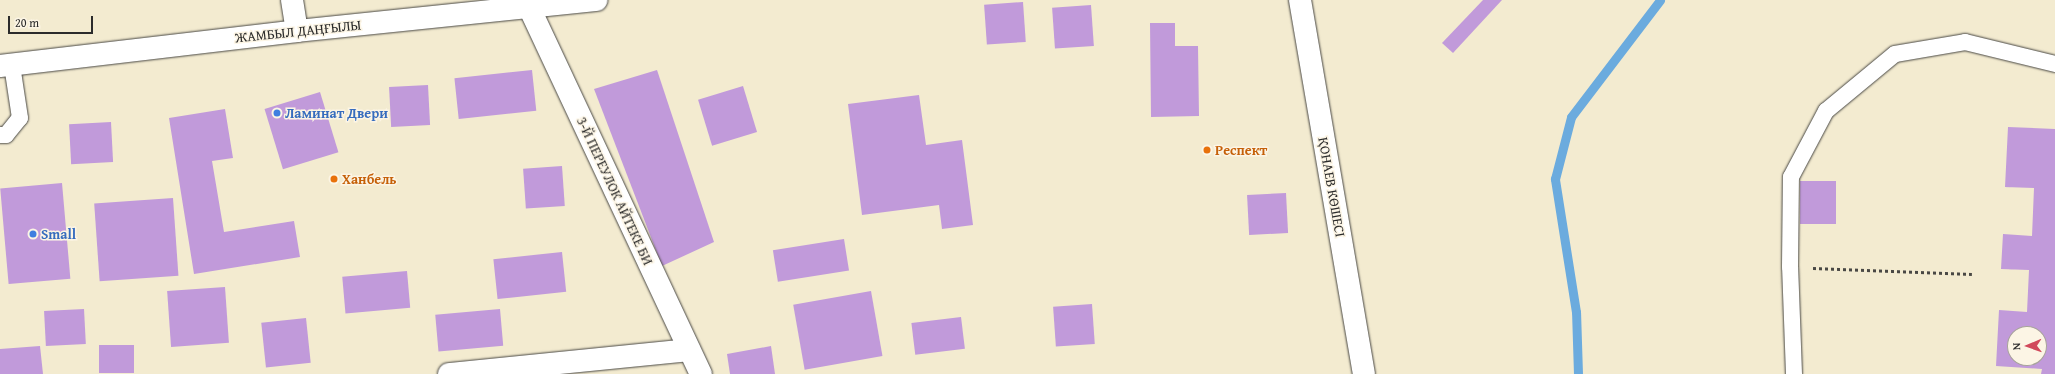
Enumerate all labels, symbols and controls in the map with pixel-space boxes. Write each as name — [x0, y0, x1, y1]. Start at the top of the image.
scale bar — [10, 8, 95, 34]
text: 20 m — [15, 14, 39, 31]
street label: ЖАМБЫЛ ДАҢҒЫЛЫ — [234, 16, 362, 46]
place label: Ламинат Двери — [285, 105, 388, 121]
marker: Ламинат Двери — [272, 108, 282, 118]
street label: 3-Й ПЕРЕУЛОК АЙТЕКЕ БИ — [573, 114, 657, 268]
street label: ҚОНАЕВ КӨШЕСІ — [1315, 136, 1349, 238]
place label: Респект — [1215, 142, 1267, 158]
marker: Респект — [1202, 145, 1212, 155]
place label: Ханбель — [342, 171, 397, 187]
marker: Ханбель — [329, 174, 339, 184]
place label: Small — [41, 226, 76, 242]
marker: Small — [28, 229, 38, 239]
north arrow — [2007, 326, 2047, 366]
text: N — [2008, 342, 2024, 350]

